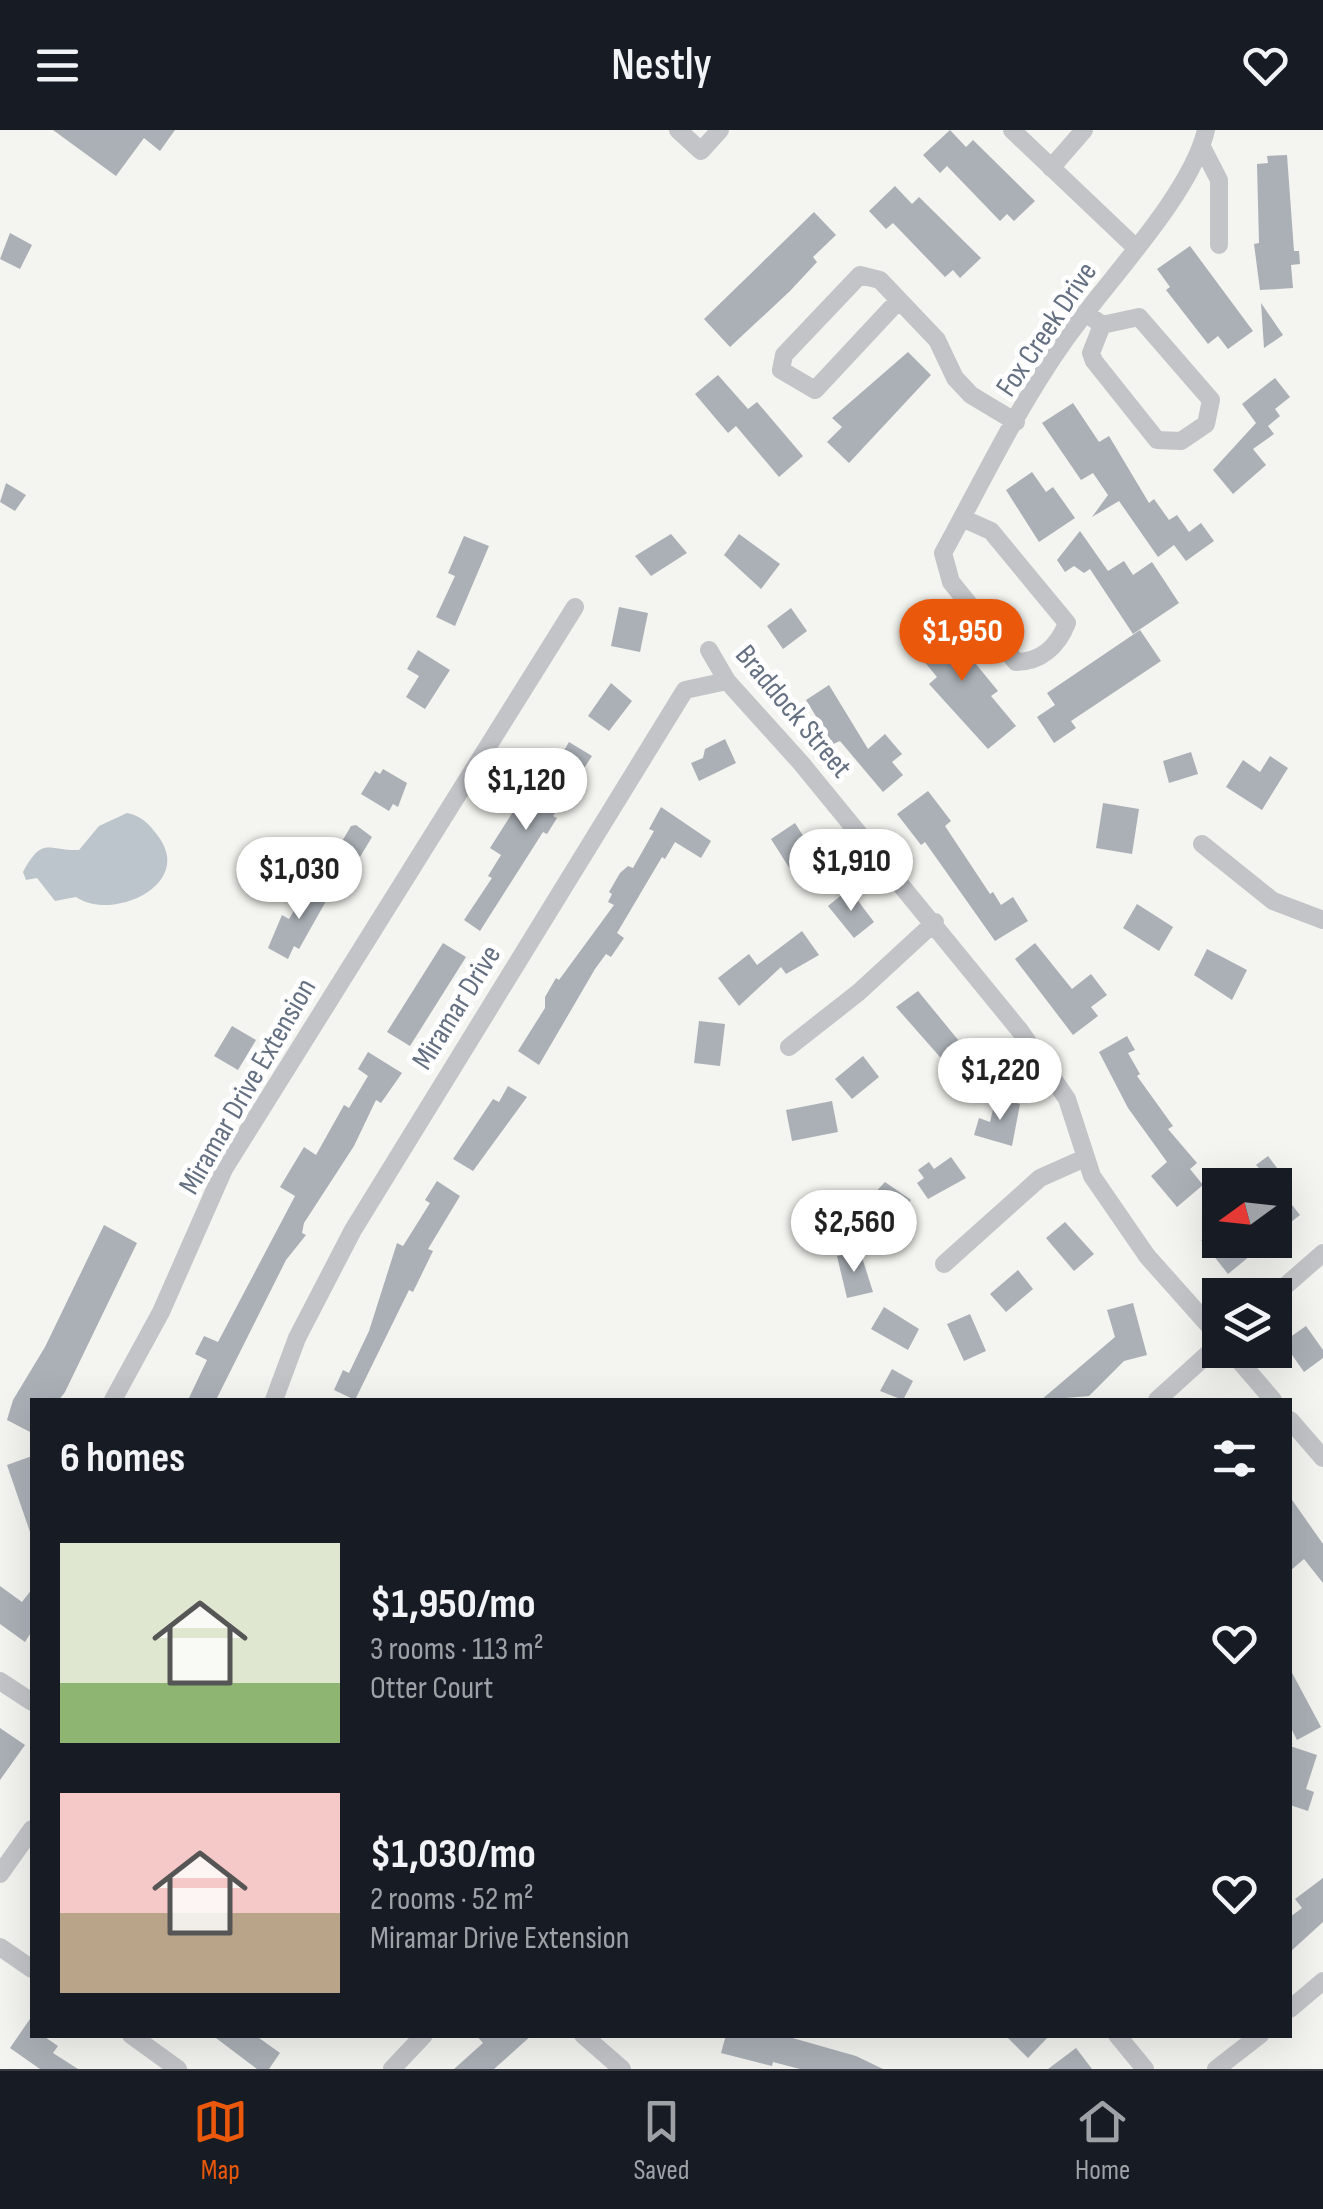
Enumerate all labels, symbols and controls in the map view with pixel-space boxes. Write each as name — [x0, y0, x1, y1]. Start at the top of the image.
icon: menu — [30, 38, 85, 93]
text: Nestly — [611, 38, 712, 93]
icon: heart — [1238, 38, 1293, 93]
street label: Fox Creek Drive — [989, 255, 1105, 404]
pin: $1,950 — [881, 599, 1043, 684]
text: $1,950 — [921, 612, 1003, 651]
street label: Braddock Street — [727, 638, 859, 785]
pin: $1,120 — [445, 748, 607, 833]
text: $1,120 — [486, 761, 566, 800]
pin: $1,910 — [770, 829, 932, 914]
pin: $1,030 — [218, 837, 380, 922]
text: $1,910 — [811, 842, 891, 881]
text: $1,030 — [258, 850, 340, 889]
street label: Miramar Drive — [405, 939, 509, 1076]
street label: Miramar Drive Extension — [171, 972, 324, 1201]
pin: $1,220 — [919, 1038, 1081, 1123]
text: $1,220 — [960, 1051, 1040, 1090]
north arrow — [1202, 1168, 1292, 1258]
map controls — [1202, 1168, 1292, 1368]
pin: $2,560 — [773, 1190, 935, 1275]
text: $2,560 — [813, 1203, 895, 1242]
button: layers — [1202, 1278, 1292, 1368]
icon: filters — [1207, 1431, 1262, 1486]
text: 6 homes — [60, 1433, 185, 1484]
text: $1,950/mo — [370, 1579, 536, 1630]
icon: home — [140, 1583, 260, 1703]
icon: heart — [1207, 1616, 1262, 1671]
text: 3 rooms · 113 m² — [370, 1630, 544, 1669]
text: Otter Court — [370, 1669, 493, 1708]
text: $1,030/mo — [370, 1829, 536, 1880]
icon: home — [140, 1833, 260, 1953]
icon: heart — [1207, 1866, 1262, 1921]
text: 2 rooms · 52 m² — [370, 1880, 534, 1919]
text: Miramar Drive Extension — [370, 1919, 630, 1958]
tab: Map — [193, 2094, 248, 2187]
tab: Saved — [633, 2094, 690, 2187]
tab: Home — [1075, 2094, 1130, 2187]

